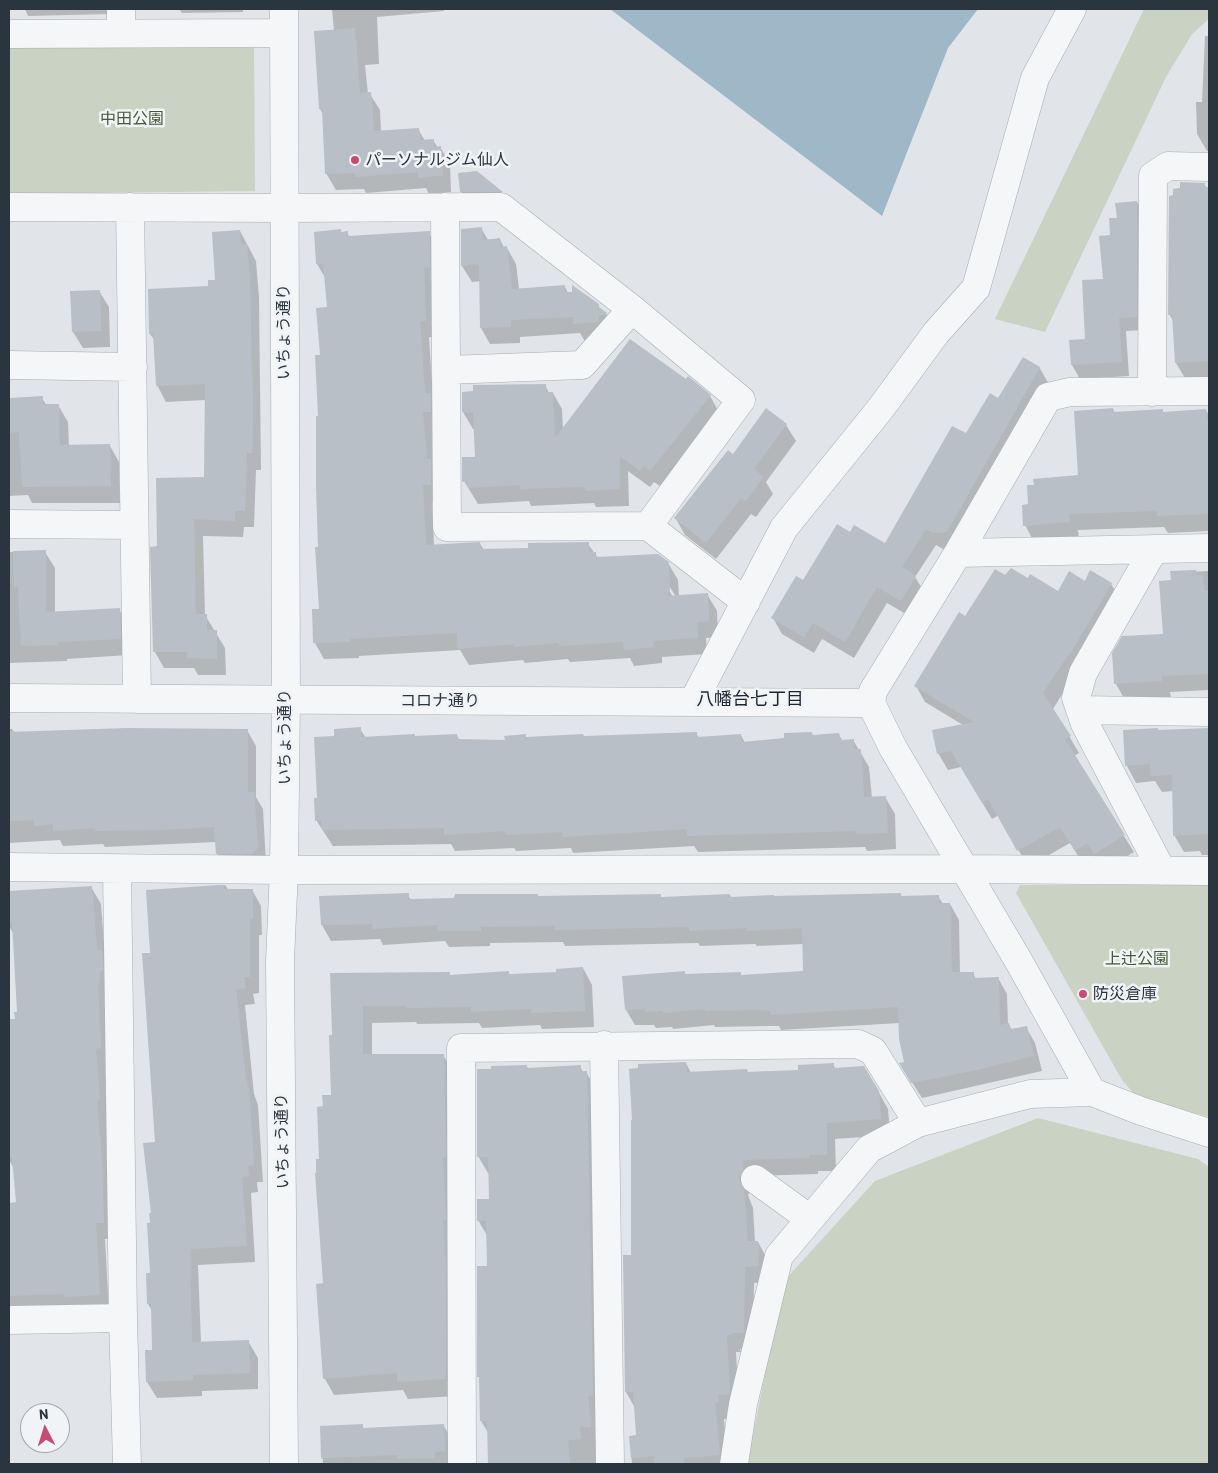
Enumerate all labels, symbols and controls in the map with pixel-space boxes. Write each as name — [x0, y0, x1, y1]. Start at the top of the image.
park label: 中田公園 — [100, 109, 164, 129]
place label: パーソナルジム仙人 — [365, 150, 509, 170]
marker: パーソナルジム仙人 — [349, 154, 361, 166]
street label: いちょう通り — [274, 284, 294, 380]
district label: 八幡台七丁目 — [696, 688, 804, 710]
street label: いちょう通り — [275, 689, 295, 785]
street label: コロナ通り — [400, 691, 480, 711]
park label: 上辻公園 — [1105, 949, 1169, 969]
place label: 防災倉庫 — [1093, 984, 1157, 1004]
marker: 防災倉庫 — [1077, 988, 1089, 1000]
street label: いちょう通り — [272, 1093, 292, 1189]
north arrow — [20, 1403, 70, 1453]
text: N — [38, 1405, 49, 1422]

